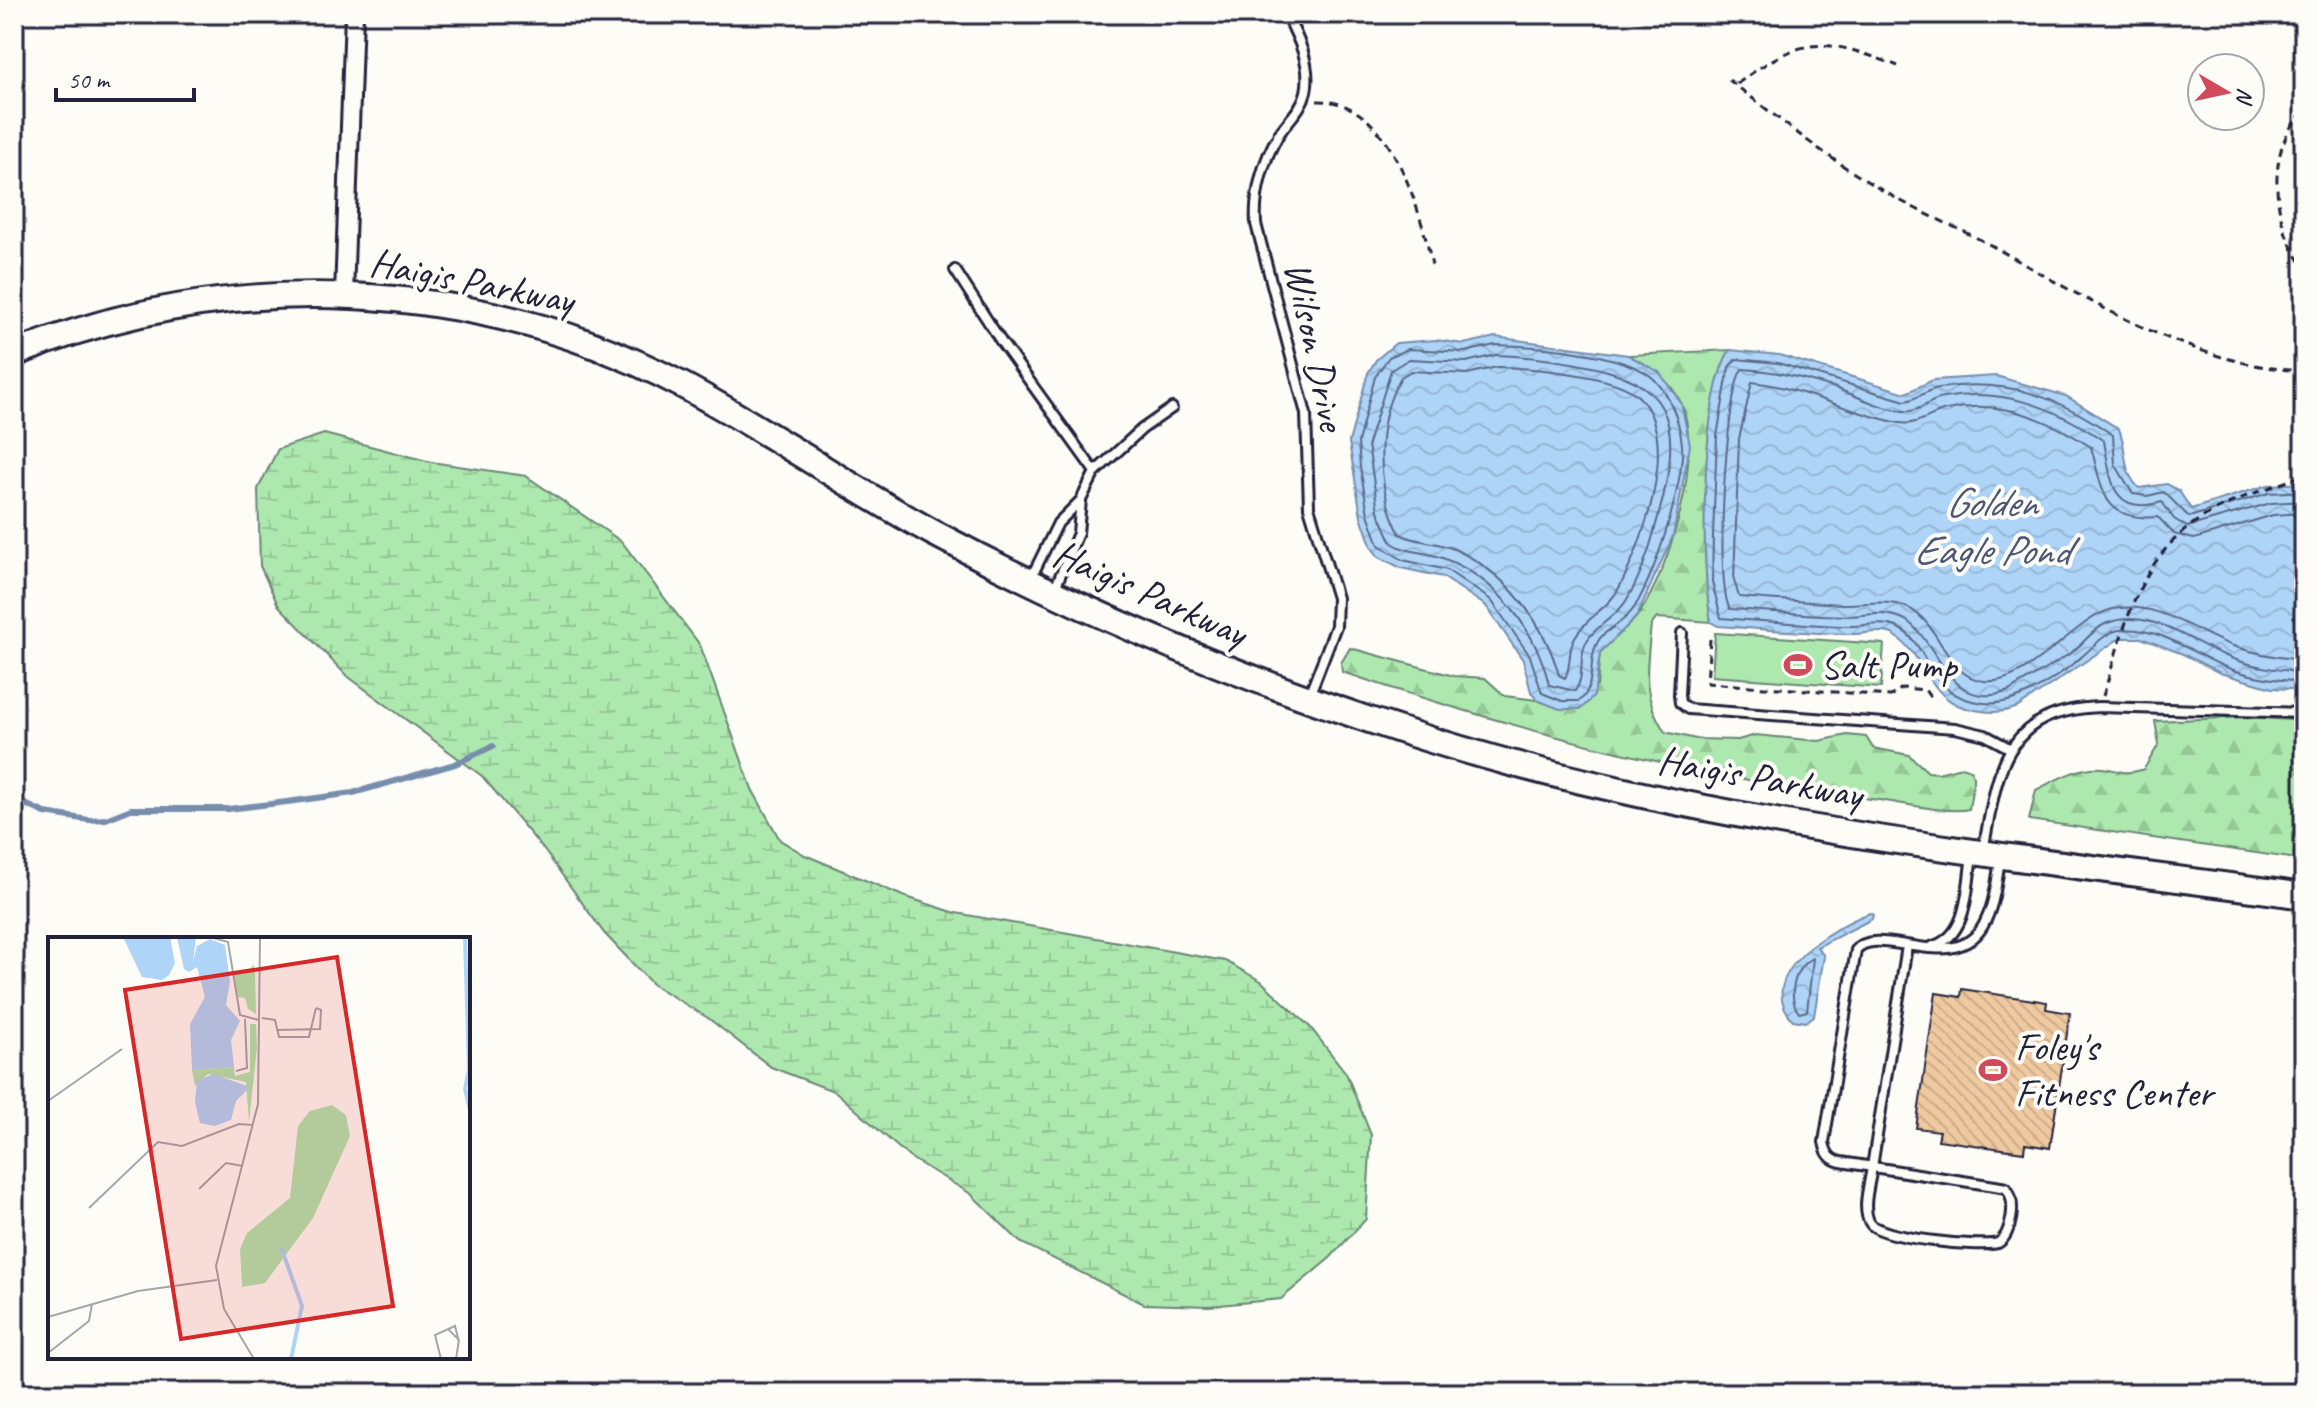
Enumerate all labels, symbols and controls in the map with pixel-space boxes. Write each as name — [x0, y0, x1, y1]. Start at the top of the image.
scale bar — [56, 52, 194, 102]
north arrow — [2186, 52, 2266, 132]
text: 50 m — [68, 65, 111, 95]
text: N — [2229, 86, 2260, 107]
street label: Haigis Parkway — [366, 237, 581, 326]
street label: Wilson Drive — [1273, 257, 1358, 438]
water label: Golden Eagle Pond — [1914, 476, 2081, 577]
street label: Haigis Parkway — [1046, 528, 1257, 659]
place label: Salt Pump — [1820, 640, 1958, 690]
sports icon: Salt Pump — [1783, 650, 1813, 680]
street label: Haigis Parkway — [1654, 734, 1869, 820]
inset map — [48, 937, 470, 1359]
place label: Foley's Fitness Center — [2015, 1022, 2216, 1118]
sports icon: Foley's Fitness Center — [1978, 1055, 2008, 1085]

